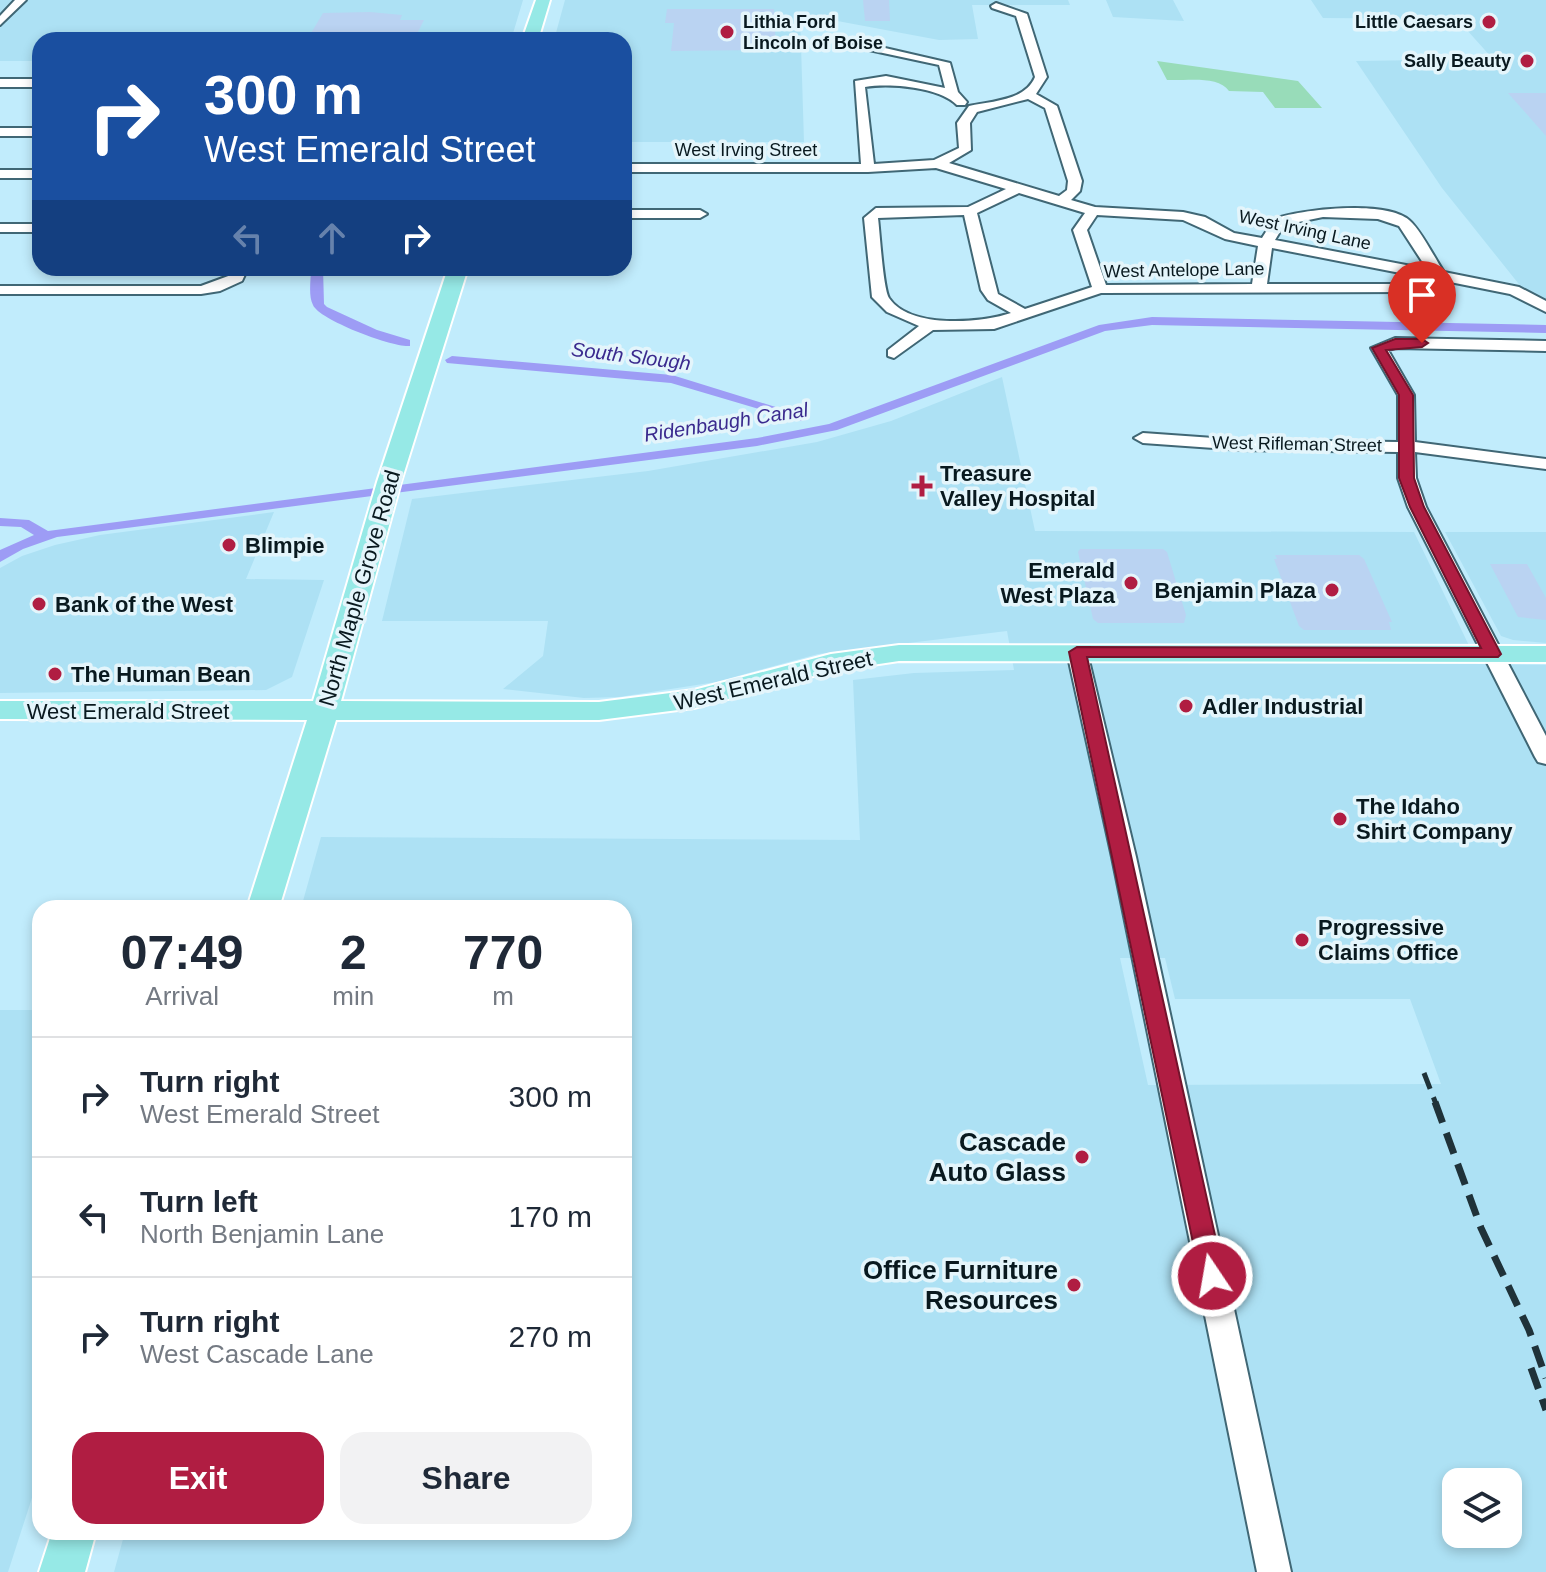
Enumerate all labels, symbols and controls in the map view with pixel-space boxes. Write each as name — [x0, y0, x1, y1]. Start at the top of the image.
place label: Lithia Ford Lincoln of Boise — [743, 12, 883, 53]
place label: Little Caesars — [1355, 12, 1473, 32]
marker: Little Caesars — [1480, 13, 1498, 31]
marker: Lithia Ford Lincoln of Boise — [718, 23, 736, 41]
place label: Sally Beauty — [1404, 51, 1511, 71]
marker: Sally Beauty — [1518, 52, 1536, 70]
text: 300 m — [204, 63, 363, 126]
icon: right — [72, 64, 176, 168]
text: West Emerald Street — [204, 129, 535, 170]
street label: West Irving Street — [675, 140, 817, 160]
street label: West Irving Lane — [1237, 206, 1373, 254]
icon: left — [226, 216, 270, 260]
icon: ahead — [310, 216, 354, 260]
icon: right — [394, 216, 438, 260]
street label: West Antelope Lane — [1103, 259, 1265, 281]
pin — [1388, 261, 1456, 343]
icon: arrive — [1400, 273, 1444, 317]
water label: South Slough — [570, 338, 692, 374]
water label: Ridenbaugh Canal — [642, 398, 810, 446]
street label: West Rifleman Street — [1212, 433, 1382, 455]
place label: Treasure Valley Hospital — [940, 461, 1095, 511]
street label: North Maple Grove Road — [314, 467, 405, 709]
marker: Treasure Valley Hospital — [911, 475, 933, 497]
place label: Blimpie — [245, 533, 324, 558]
marker: Blimpie — [220, 536, 238, 554]
place label: Emerald West Plaza — [1000, 558, 1116, 608]
marker: Emerald West Plaza — [1122, 574, 1140, 592]
place label: Benjamin Plaza — [1155, 578, 1317, 603]
marker: Benjamin Plaza — [1323, 581, 1341, 599]
place label: Bank of the West — [55, 592, 234, 617]
marker: Bank of the West — [30, 595, 48, 613]
street label: West Emerald Street — [672, 646, 875, 715]
place label: The Human Bean — [71, 662, 251, 687]
marker: The Human Bean — [46, 665, 64, 683]
place label: Adler Industrial — [1202, 694, 1363, 719]
marker: Adler Industrial — [1177, 697, 1195, 715]
street label: West Emerald Street — [27, 699, 229, 724]
place label: The Idaho Shirt Company — [1356, 794, 1513, 844]
marker: The Idaho Shirt Company — [1331, 810, 1349, 828]
place label: Progressive Claims Office — [1318, 915, 1459, 965]
text: 07:49 — [121, 926, 244, 979]
text: 2 — [340, 926, 367, 979]
text: 770 — [463, 926, 543, 979]
marker: Progressive Claims Office — [1293, 931, 1311, 949]
text: Arrival — [145, 981, 219, 1011]
text: min — [332, 981, 374, 1011]
text: m — [492, 981, 514, 1011]
text: Turn right — [140, 1065, 279, 1098]
icon: right — [72, 1075, 116, 1119]
text: 300 m — [509, 1080, 592, 1113]
text: West Emerald Street — [140, 1099, 379, 1129]
place label: Cascade Auto Glass — [929, 1127, 1066, 1187]
marker: Cascade Auto Glass — [1073, 1148, 1091, 1166]
text: Turn left — [140, 1185, 258, 1218]
icon: left — [72, 1195, 116, 1239]
text: 170 m — [509, 1200, 592, 1233]
text: North Benjamin Lane — [140, 1219, 384, 1249]
position arrow — [1170, 1234, 1254, 1318]
place label: Office Furniture Resources — [863, 1255, 1058, 1315]
marker: Office Furniture Resources — [1065, 1276, 1083, 1294]
text: Turn right — [140, 1305, 279, 1338]
icon: right — [72, 1315, 116, 1359]
text: 270 m — [509, 1320, 592, 1353]
text: West Cascade Lane — [140, 1339, 374, 1369]
button: Exit — [72, 1432, 324, 1524]
button: Share — [340, 1432, 592, 1524]
map controls — [1442, 1468, 1522, 1548]
button: layers — [1442, 1468, 1522, 1548]

